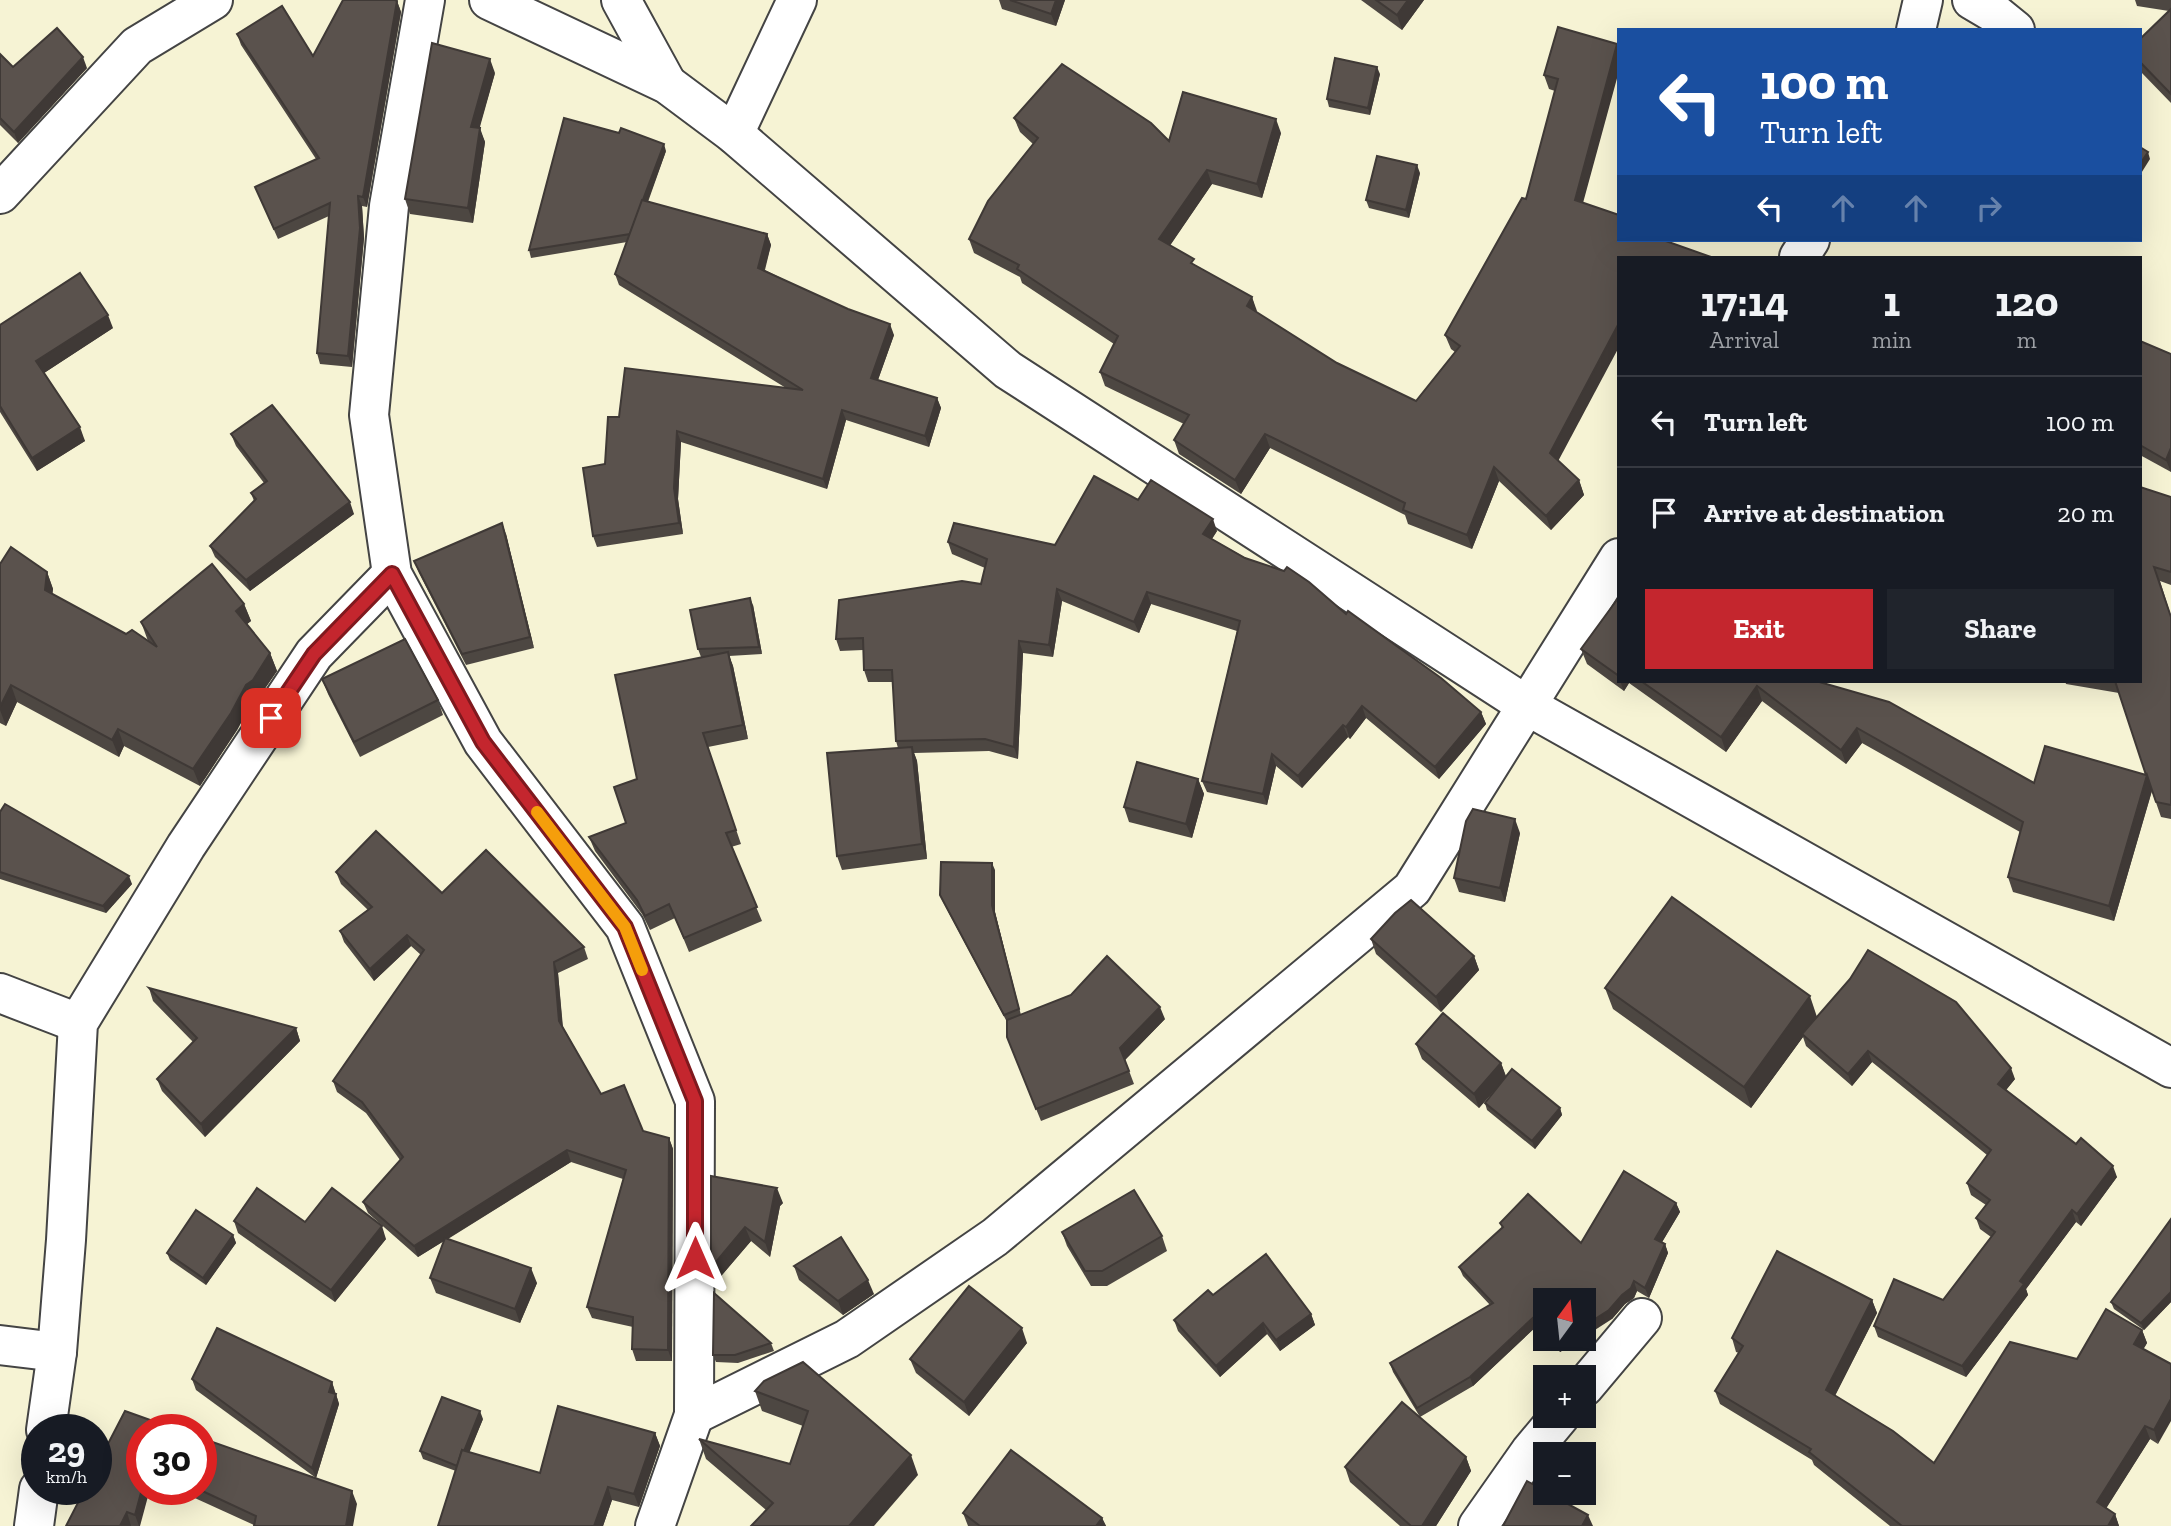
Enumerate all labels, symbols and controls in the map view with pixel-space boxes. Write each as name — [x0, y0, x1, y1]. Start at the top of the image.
text: 100 m — [1760, 53, 1888, 112]
icon: left — [1645, 56, 1736, 147]
text: Turn left — [1760, 113, 1882, 151]
icon: left — [1751, 189, 1789, 227]
icon: ahead — [1824, 189, 1862, 227]
icon: ahead — [1897, 189, 1935, 227]
icon: right — [1970, 189, 2008, 227]
text: 17:14 — [1700, 276, 1789, 327]
text: 1 — [1883, 276, 1900, 327]
text: 120 — [1995, 276, 2059, 327]
text: Arrival — [1710, 326, 1779, 354]
text: min — [1872, 326, 1912, 354]
text: m — [2017, 326, 2037, 354]
icon: left — [1645, 403, 1683, 441]
text: Turn left — [1704, 406, 1807, 438]
text: 100 m — [2046, 406, 2114, 438]
icon: arrive — [1645, 494, 1683, 532]
text: Arrive at destination — [1704, 497, 1944, 529]
text: 20 m — [2057, 497, 2114, 529]
button: Exit — [1645, 589, 1873, 669]
button: Share — [1887, 589, 2114, 669]
pin — [241, 688, 301, 748]
icon: arrive — [252, 699, 290, 737]
position arrow — [658, 1221, 732, 1295]
north arrow — [1533, 1288, 1596, 1351]
map controls — [1533, 1288, 1596, 1505]
button: + — [1533, 1365, 1596, 1428]
speed limit sign: 30 — [126, 1414, 217, 1505]
text: 29 — [48, 1429, 85, 1471]
button: − — [1533, 1442, 1596, 1505]
text: km/h — [46, 1466, 87, 1488]

